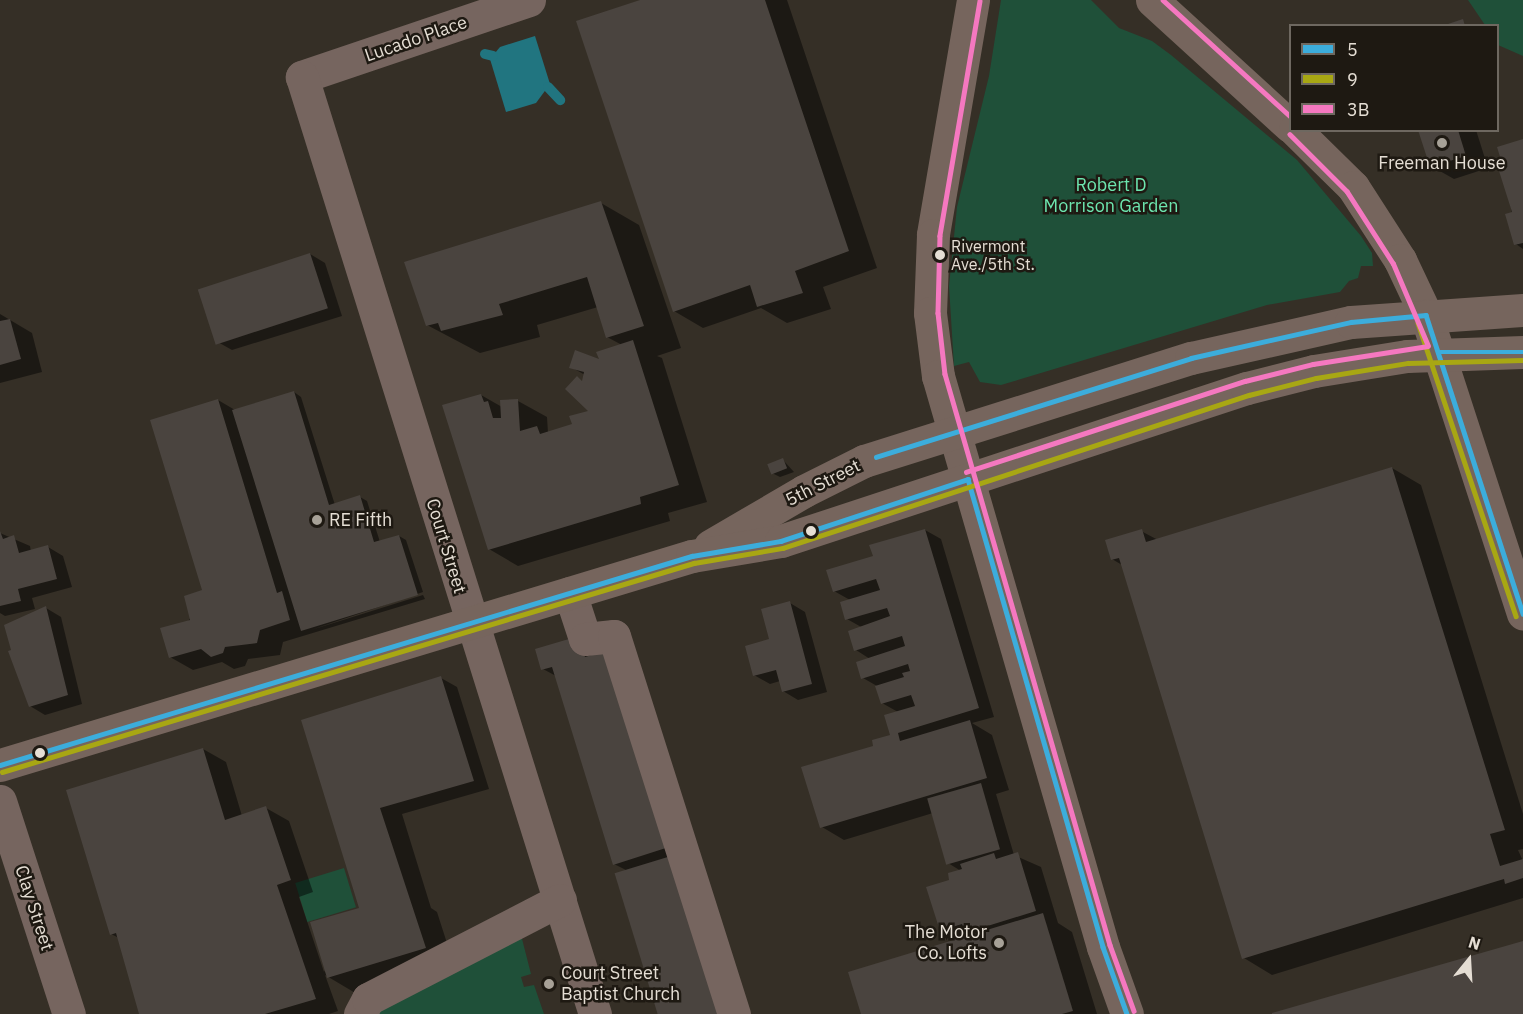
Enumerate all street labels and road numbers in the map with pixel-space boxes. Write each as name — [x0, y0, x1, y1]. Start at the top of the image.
street label: Lucado Place — [362, 11, 470, 67]
street label: 5th Street — [782, 455, 864, 511]
street label: Court Street — [421, 496, 471, 596]
street label: Clay Street — [10, 863, 58, 953]

